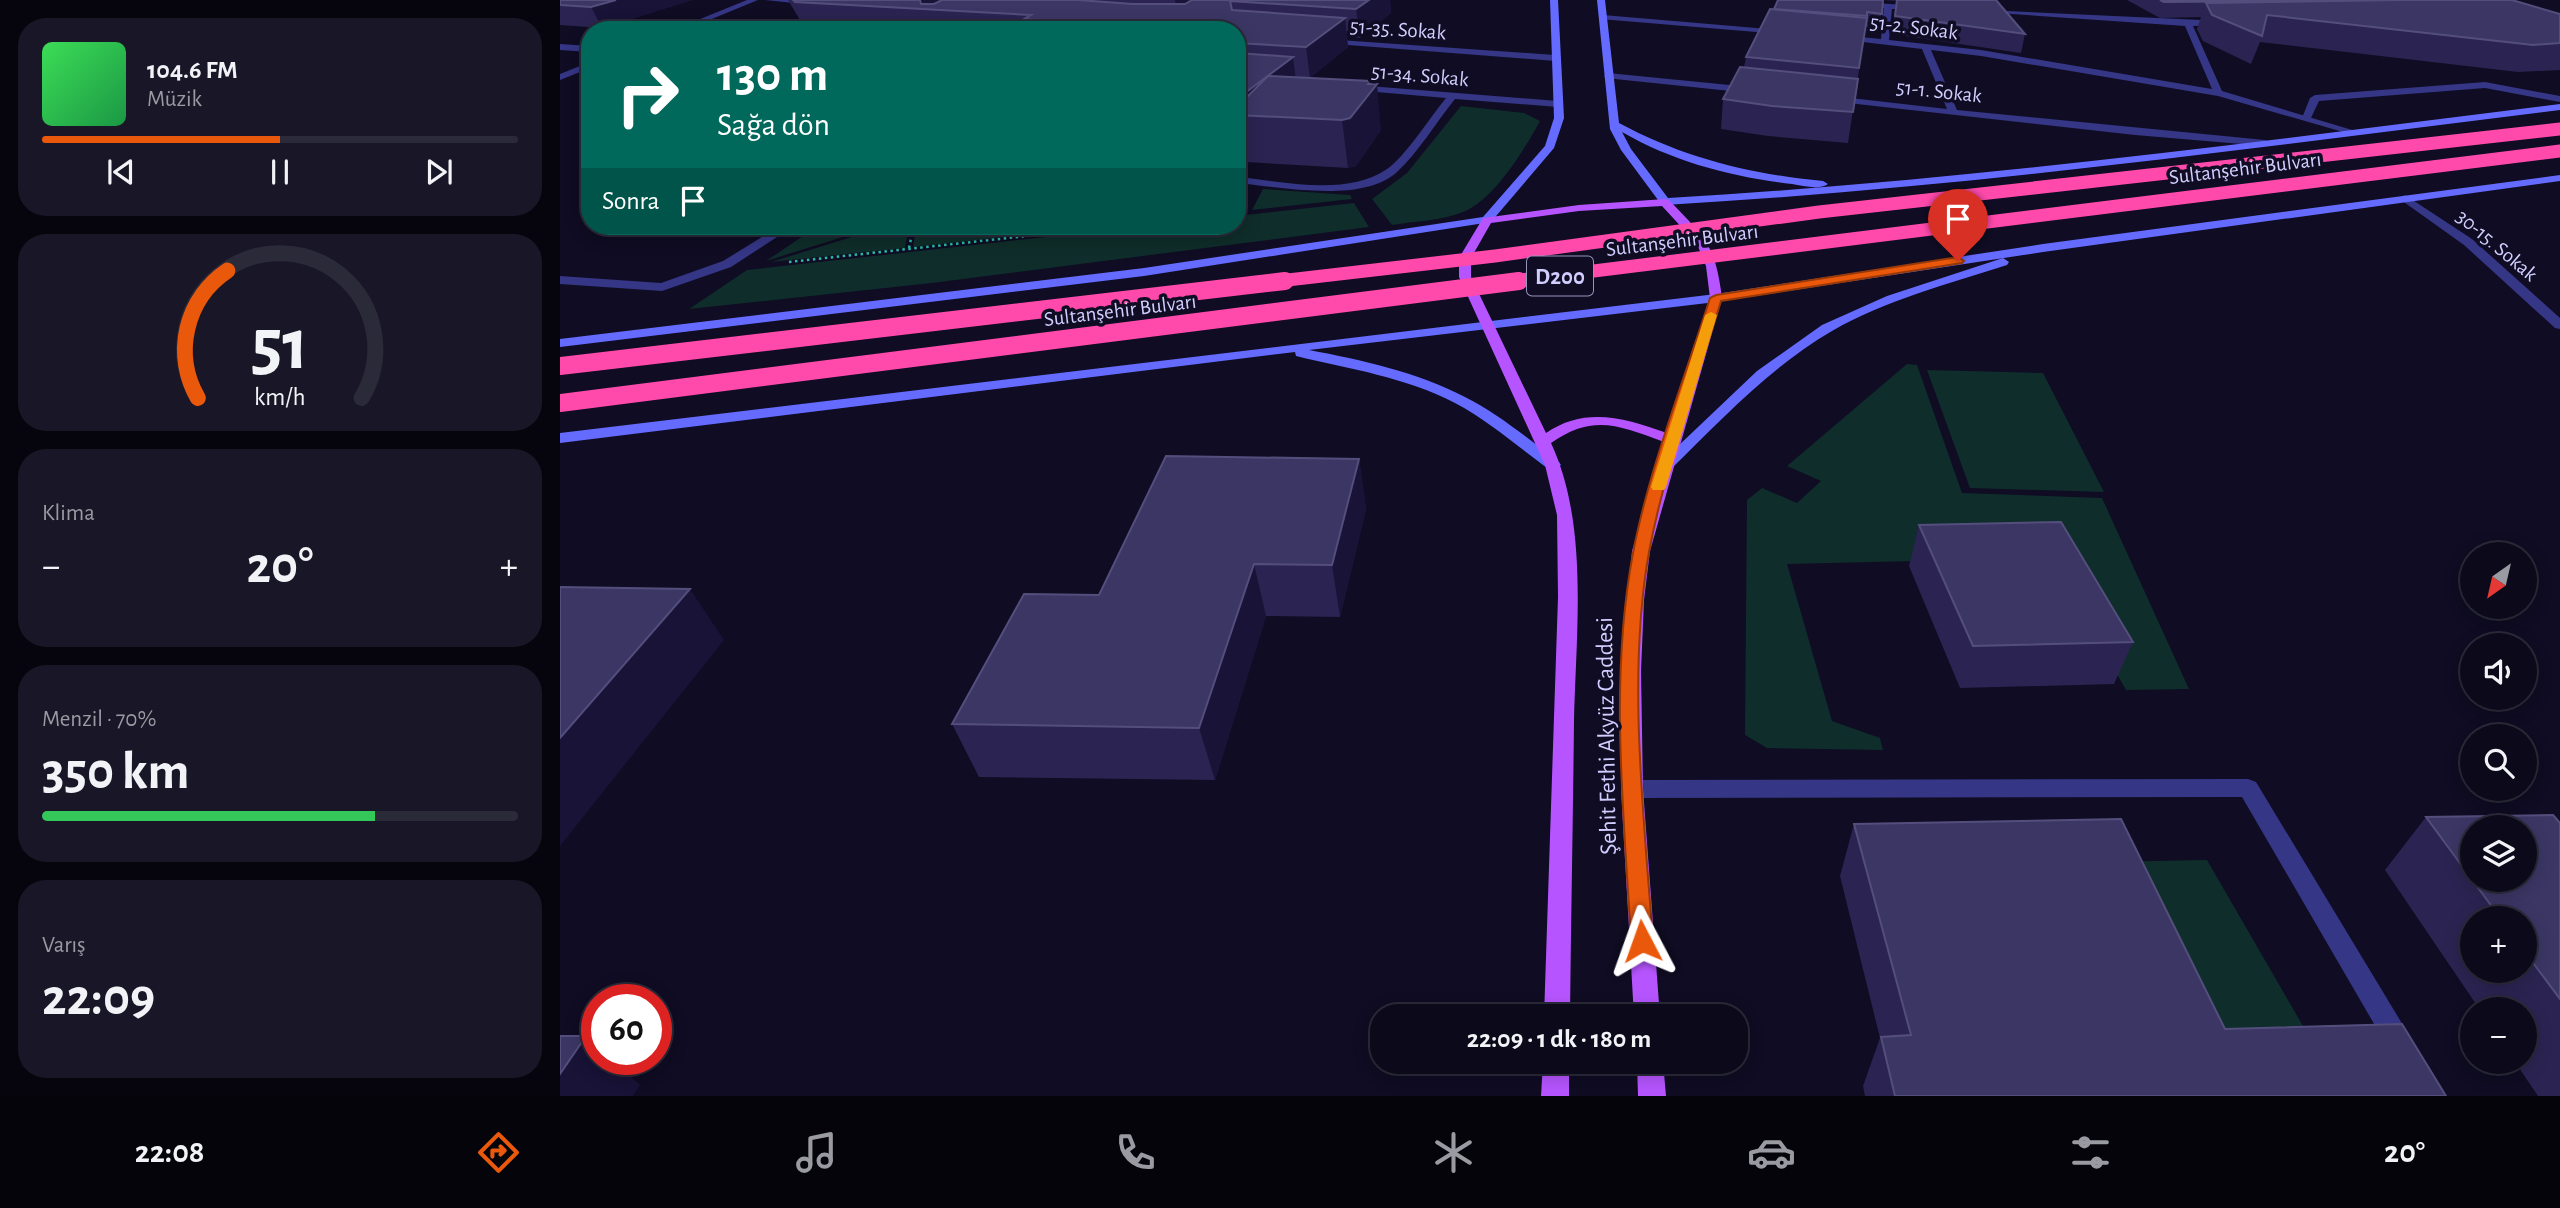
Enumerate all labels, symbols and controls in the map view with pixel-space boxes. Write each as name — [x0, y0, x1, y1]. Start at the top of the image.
street label: 51-2. Sokak — [1869, 12, 1960, 43]
street label: 51-35. Sokak — [1349, 16, 1447, 43]
icon: right — [602, 49, 693, 140]
text: 130 m — [717, 51, 828, 100]
text: 104.6 FM — [147, 57, 238, 83]
street label: 51-34. Sokak — [1370, 61, 1470, 90]
street label: 51-1. Sokak — [1895, 77, 1983, 106]
text: Müzik — [147, 88, 202, 111]
text: Sağa dön — [717, 109, 830, 141]
street label: Sultanşehir Bulvarı — [2168, 149, 2323, 188]
icon: previous — [102, 153, 140, 191]
icon: pause — [261, 153, 299, 191]
icon: next — [420, 153, 458, 191]
icon: arrive — [674, 182, 712, 220]
text: Sonra — [602, 188, 660, 214]
pin — [1928, 189, 1988, 261]
icon: arrive — [1939, 200, 1977, 238]
street label: 30-15. Sokak — [2452, 206, 2542, 285]
street label: Sultanşehir Bulvarı — [1605, 221, 1760, 260]
road number: D200 — [1527, 256, 1593, 296]
street label: Sultanşehir Bulvarı — [1043, 291, 1198, 330]
text: 51 — [251, 311, 309, 384]
text: km/h — [254, 385, 306, 410]
text: Klima — [42, 502, 95, 525]
text: 20° — [247, 540, 313, 592]
north arrow — [2460, 542, 2538, 620]
map controls — [2460, 542, 2537, 1074]
text: − — [42, 548, 60, 586]
text: + — [500, 548, 518, 586]
street label: Şehit Fethi Akyüz Caddesi — [1593, 617, 1621, 855]
button: sound — [2460, 633, 2537, 710]
text: Menzil · 70% — [42, 708, 156, 731]
button: search — [2460, 724, 2537, 801]
text: 350 km — [42, 746, 190, 798]
button: layers — [2460, 815, 2537, 892]
position arrow — [1605, 904, 1679, 978]
button: + — [2460, 906, 2537, 983]
text: Varış — [42, 934, 86, 957]
text: 22:09 — [42, 972, 155, 1024]
speed limit sign: 60 — [581, 984, 672, 1075]
button: − — [2460, 997, 2537, 1074]
text: 22:09 · 1 dk · 180 m — [1467, 1026, 1651, 1052]
icon: directions — [474, 1128, 523, 1177]
icon: music — [792, 1128, 841, 1177]
icon: phone — [1111, 1128, 1160, 1177]
icon: climate — [1429, 1128, 1478, 1177]
icon: car — [1747, 1128, 1796, 1177]
icon: filters — [2066, 1128, 2115, 1177]
text: 22:08 — [135, 1136, 205, 1168]
text: 20° — [2384, 1136, 2425, 1168]

